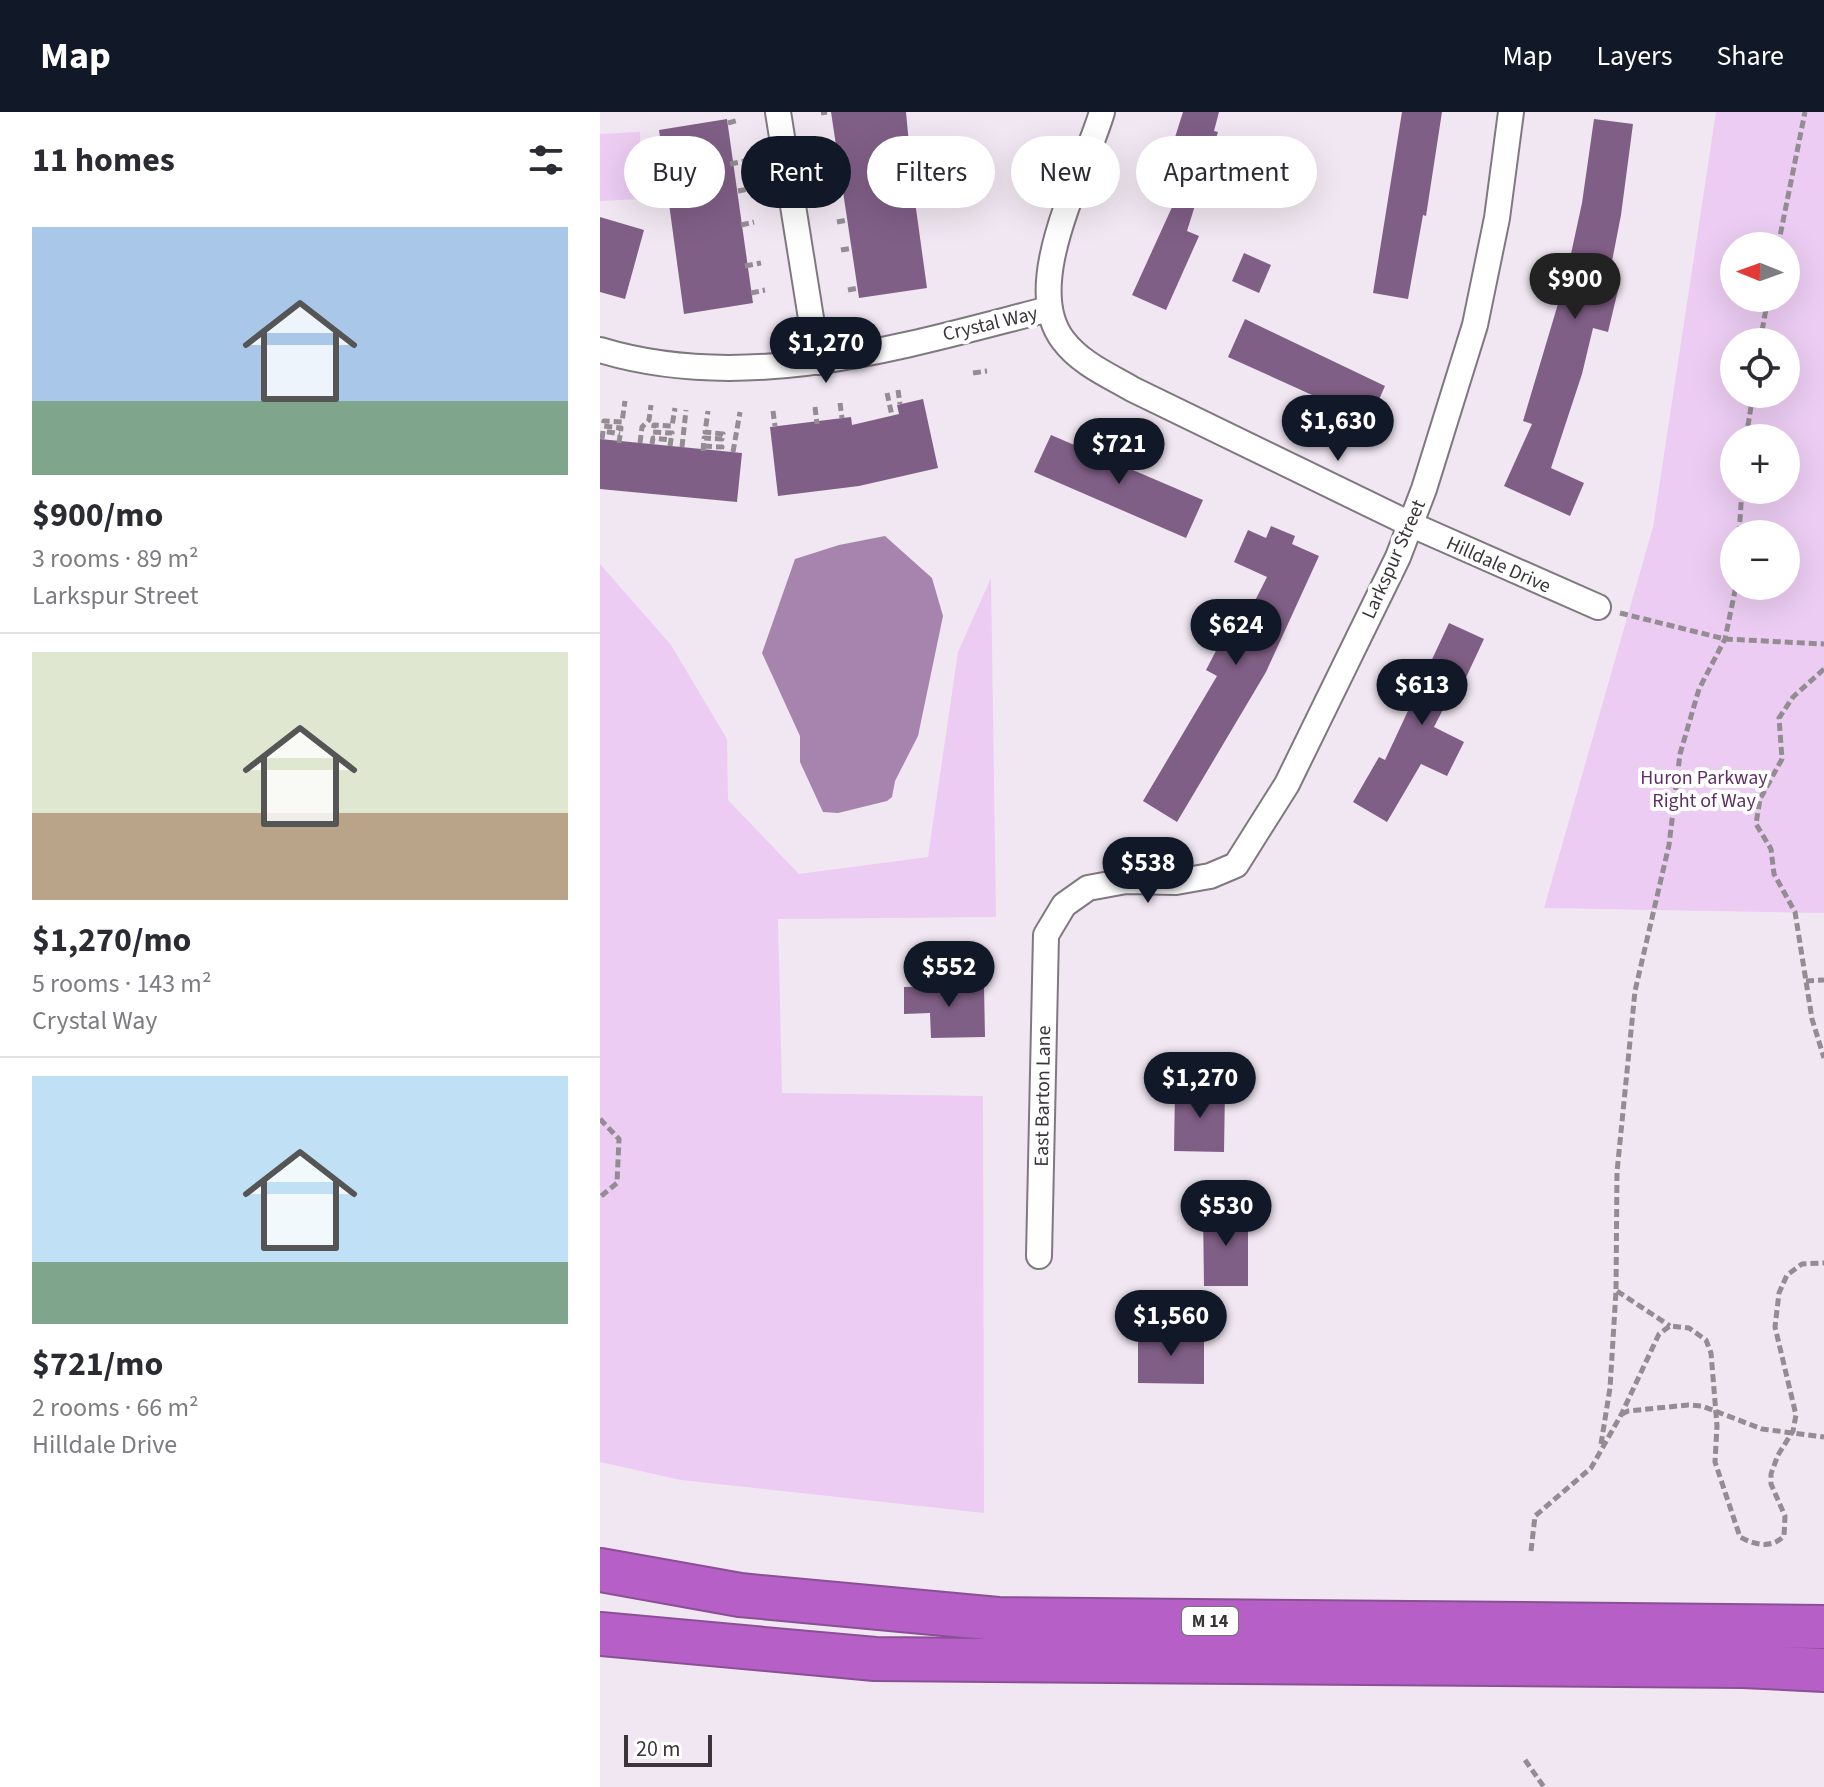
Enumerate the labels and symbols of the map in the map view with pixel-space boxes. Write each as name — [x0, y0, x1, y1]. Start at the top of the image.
north arrow — [1720, 232, 1800, 312]
pin: $900 — [1528, 253, 1622, 321]
street label: Crystal Way — [940, 299, 1041, 348]
pin: $1,270 — [761, 317, 891, 385]
pin: $1,630 — [1273, 395, 1403, 463]
pin: $721 — [1072, 418, 1166, 486]
street label: Larkspur Street — [1355, 495, 1433, 624]
street label: Hilldale Drive — [1442, 529, 1555, 600]
pin: $624 — [1189, 599, 1283, 667]
pin: $613 — [1375, 659, 1469, 727]
park label: Huron Parkway Right of Way — [1640, 764, 1768, 815]
pin: $538 — [1101, 837, 1195, 905]
pin: $552 — [902, 941, 996, 1009]
street label: East Barton Lane — [1028, 1025, 1058, 1167]
pin: $1,270 — [1135, 1052, 1265, 1120]
pin: $530 — [1179, 1180, 1273, 1248]
pin: $1,560 — [1106, 1290, 1236, 1358]
road number: M 14 — [1182, 1607, 1238, 1635]
scale bar — [624, 1731, 712, 1767]

